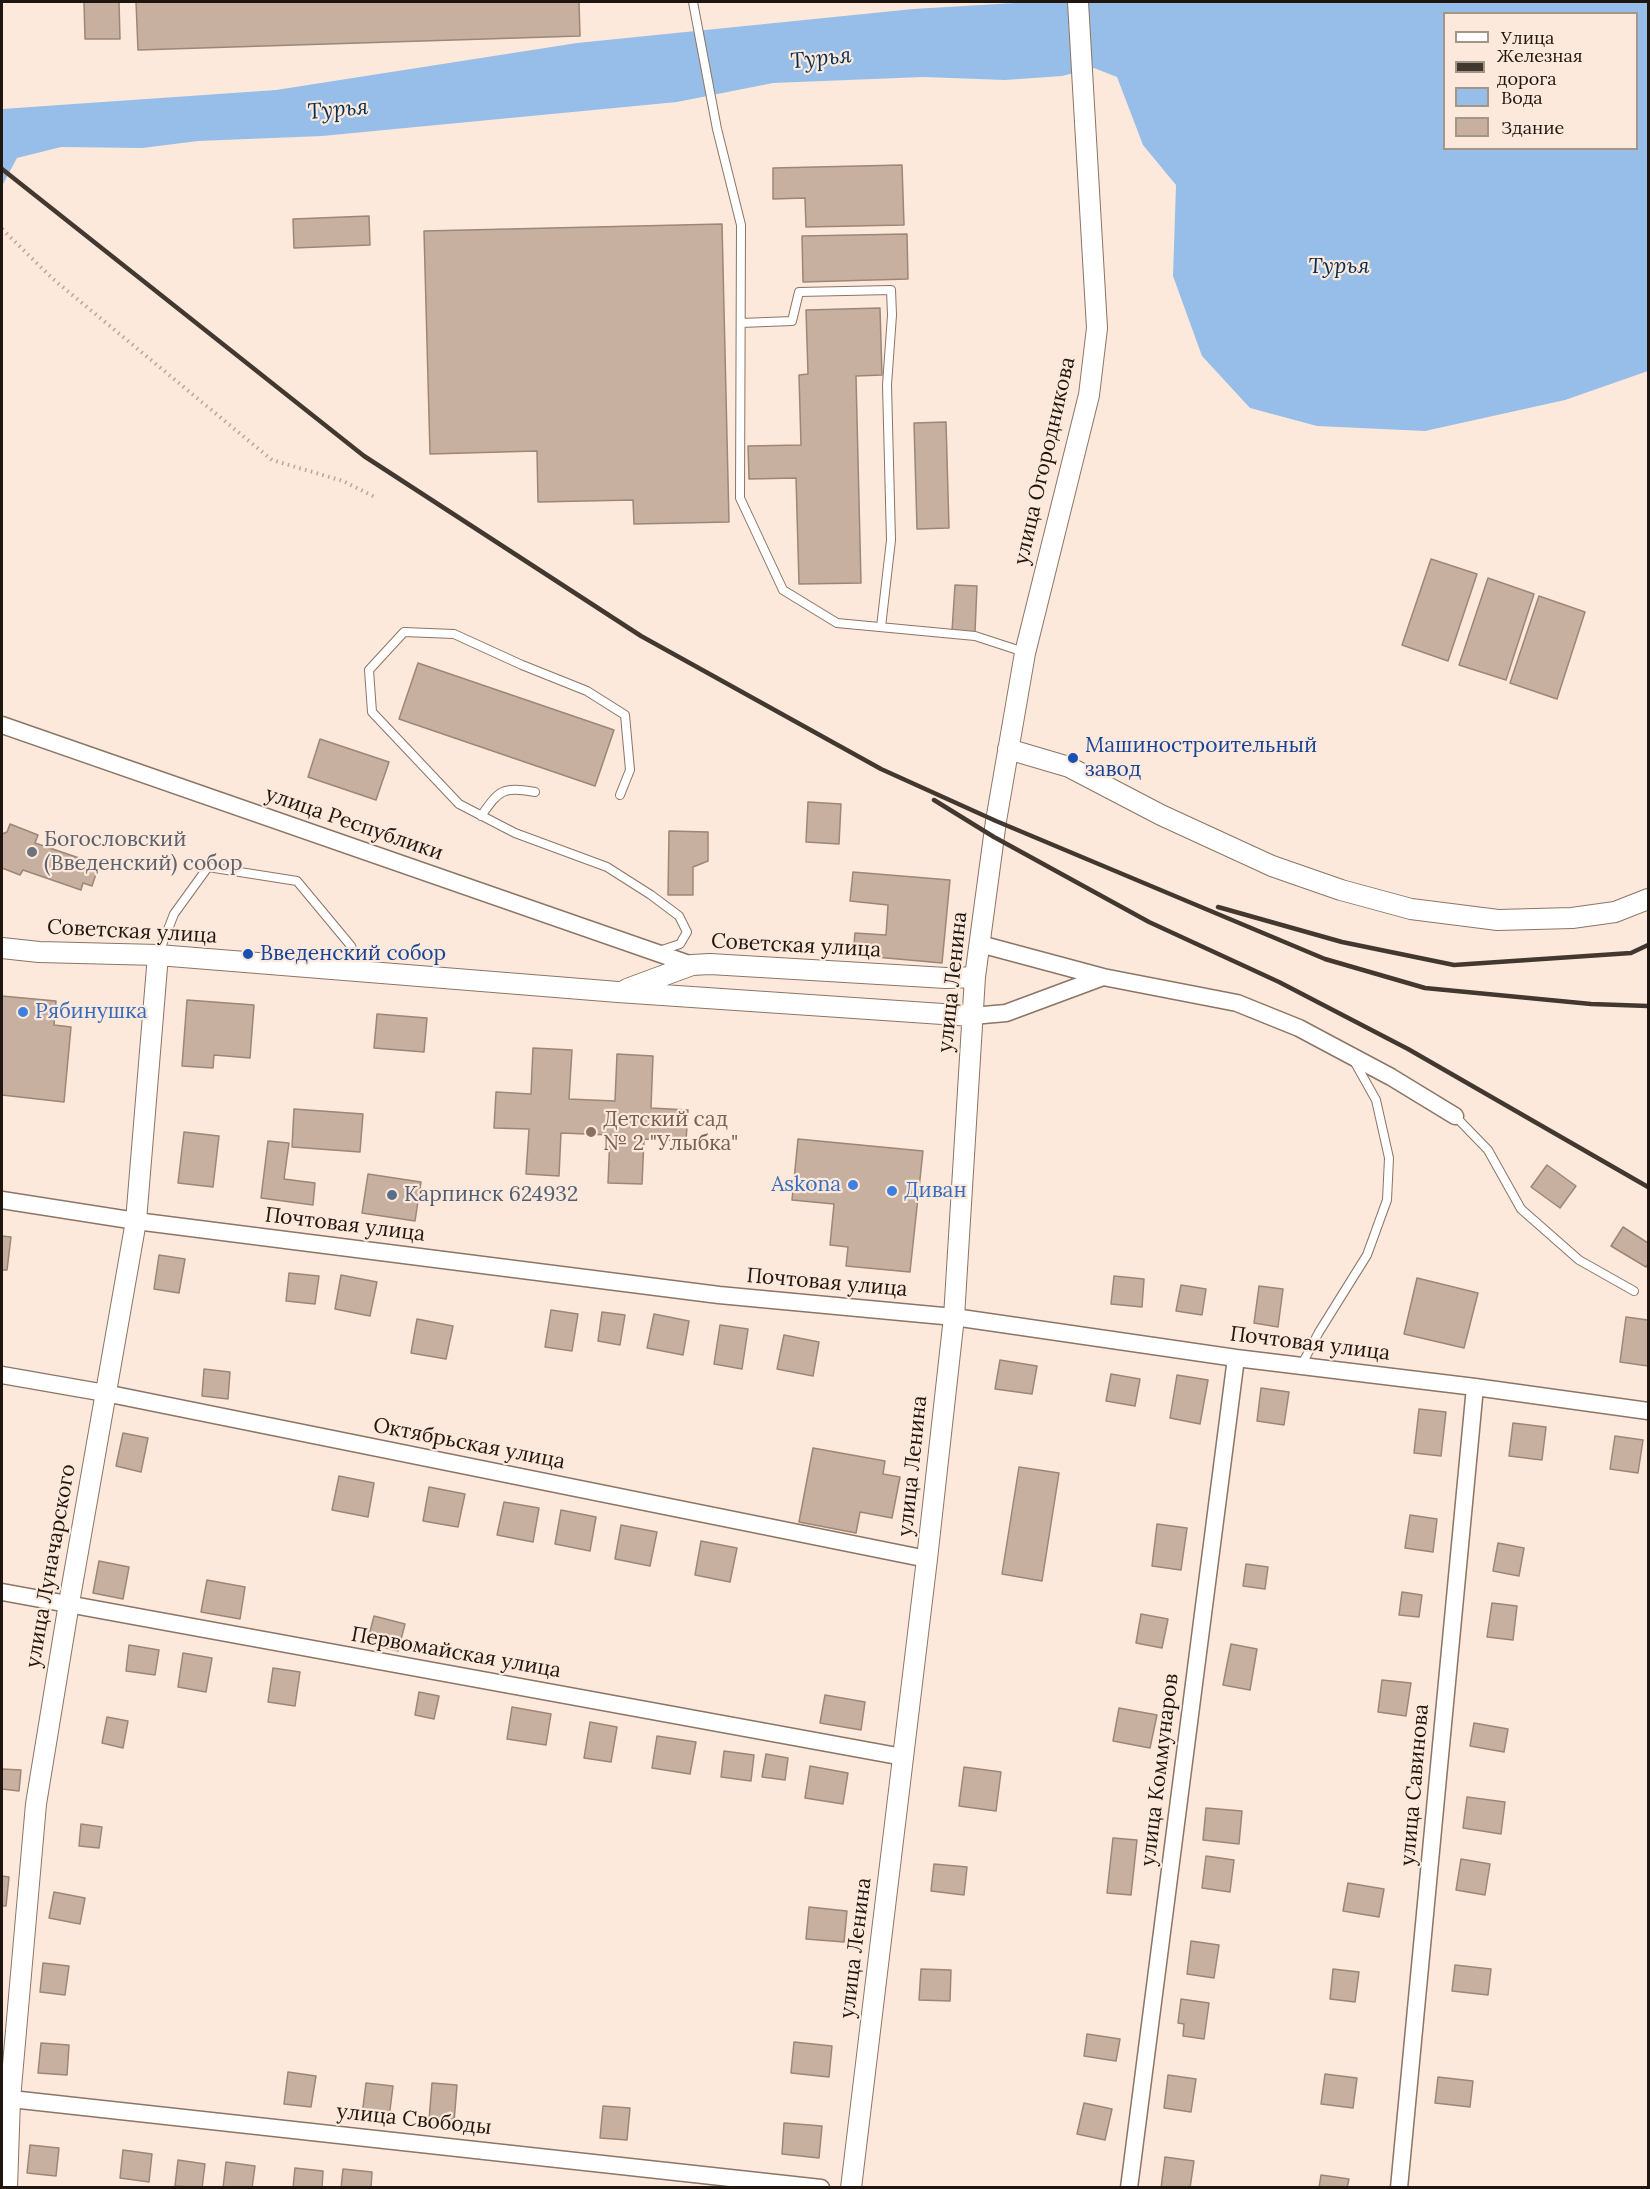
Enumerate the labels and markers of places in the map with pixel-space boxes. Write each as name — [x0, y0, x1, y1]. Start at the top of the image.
place label: Машиностроительный завод — [1085, 733, 1317, 783]
marker: Машиностроительный завод — [1066, 751, 1080, 765]
place label: Богословский (Введенский) собор — [44, 827, 242, 877]
marker: Богословский (Введенский) собор — [25, 845, 39, 859]
place label: Введенский собор — [260, 941, 446, 967]
marker: Введенский собор — [241, 947, 255, 961]
place label: Рябинушка — [35, 999, 147, 1025]
marker: Рябинушка — [16, 1005, 30, 1019]
place label: Детский сад № 2 "Улыбка" — [603, 1107, 738, 1157]
marker: Детский сад № 2 "Улыбка" — [584, 1125, 598, 1139]
place label: Askona — [771, 1172, 841, 1198]
marker: Askona — [846, 1178, 860, 1192]
place label: Диван — [904, 1178, 967, 1204]
place label: Карпинск 624932 — [404, 1182, 578, 1208]
marker: Диван — [885, 1184, 899, 1198]
marker: Карпинск 624932 — [385, 1188, 399, 1202]

